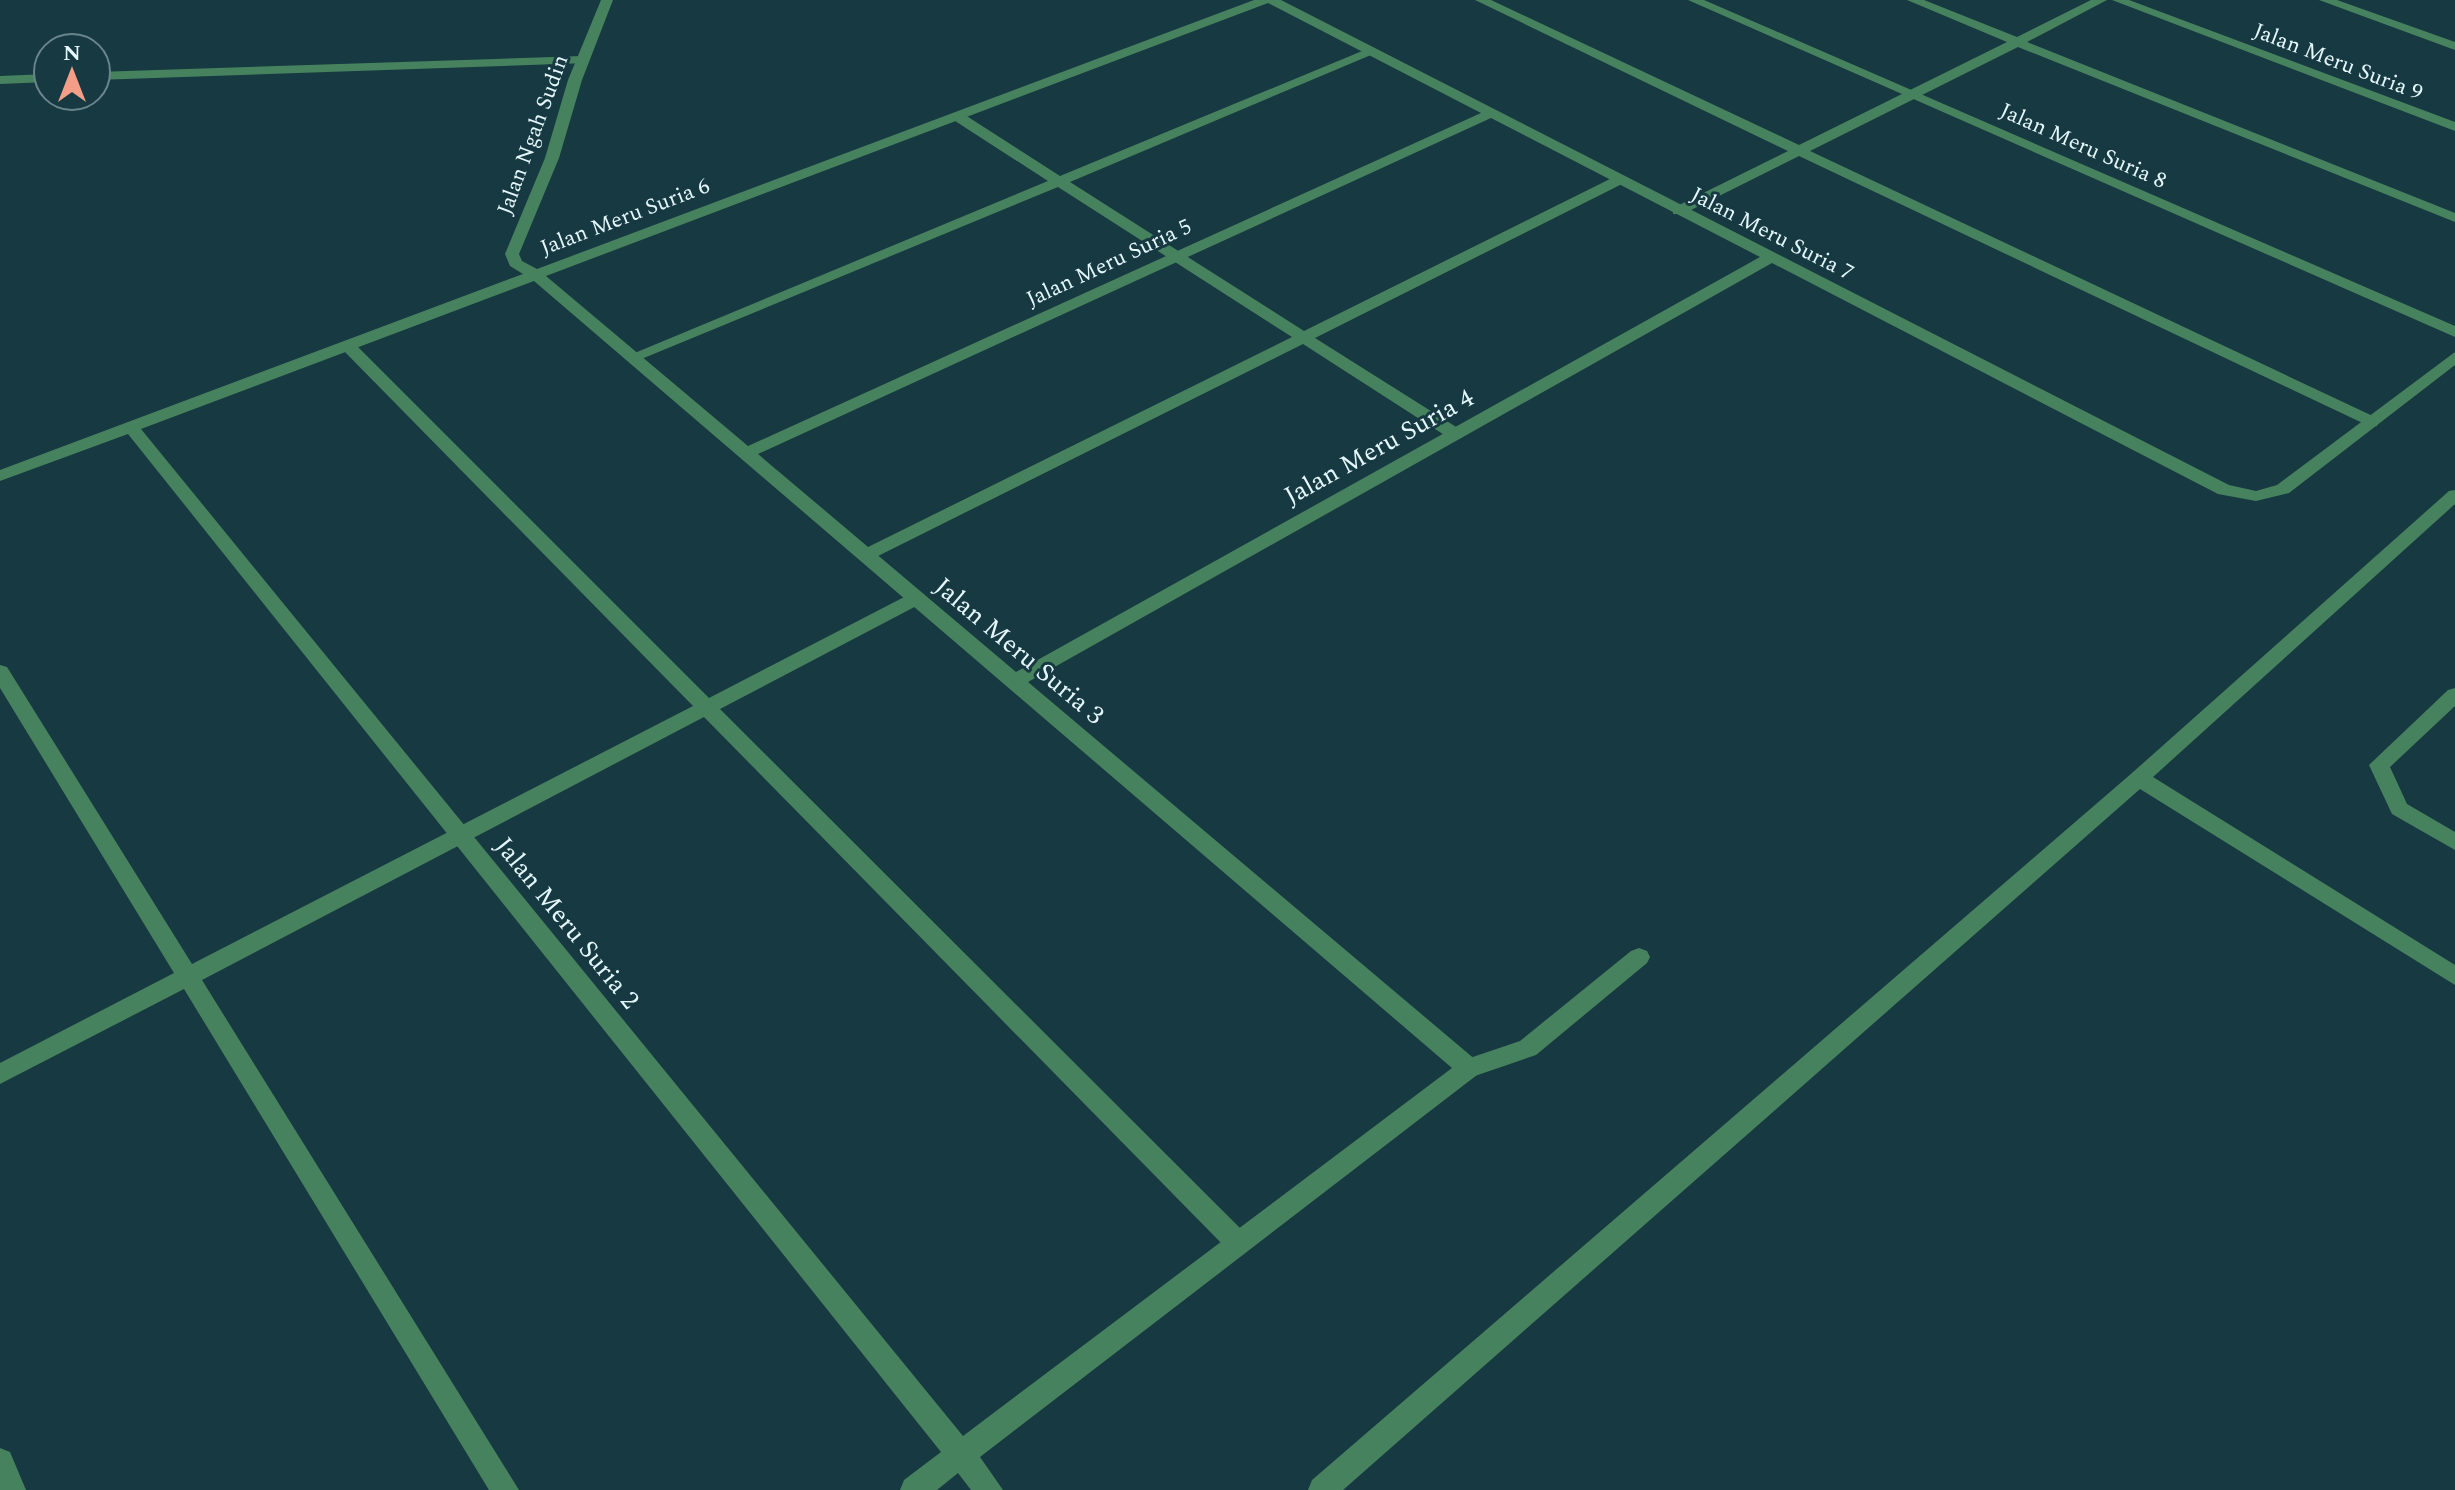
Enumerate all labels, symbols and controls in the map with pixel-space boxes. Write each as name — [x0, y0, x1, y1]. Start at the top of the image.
street label: Jalan Meru Suria 9 — [2248, 14, 2428, 110]
north arrow — [32, 32, 112, 112]
text: N — [63, 37, 81, 70]
street label: Jalan Ngah Sudin — [489, 50, 577, 220]
street label: Jalan Meru Suria 8 — [1994, 94, 2172, 198]
street label: Jalan Meru Suria 6 — [535, 169, 715, 265]
street label: Jalan Meru Suria 7 — [1685, 179, 1859, 289]
street label: Jalan Meru Suria 5 — [1021, 210, 1197, 316]
street label: Jalan Meru Suria 4 — [1277, 378, 1481, 516]
street label: Jalan Meru Suria 3 — [925, 568, 1113, 734]
street label: Jalan Meru Suria 2 — [485, 828, 649, 1018]

